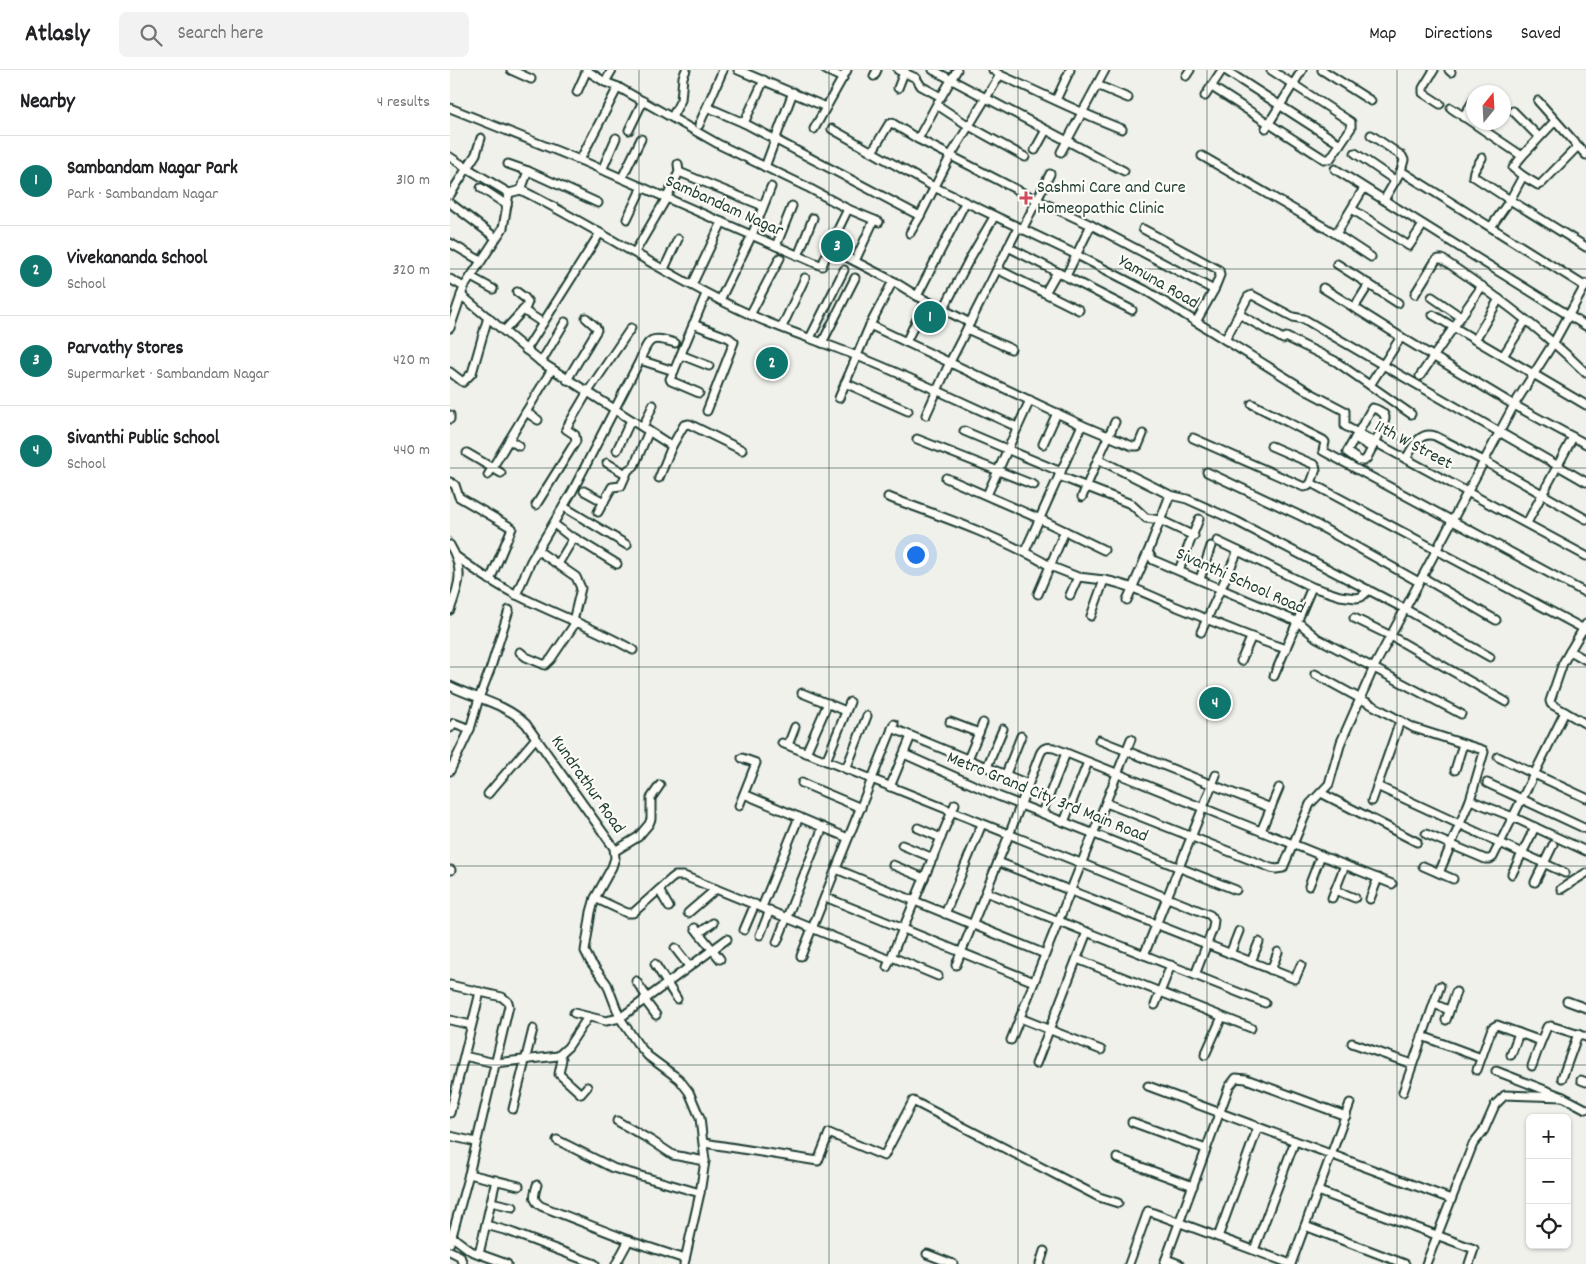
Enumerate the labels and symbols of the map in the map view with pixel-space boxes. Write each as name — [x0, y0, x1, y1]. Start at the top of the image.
north arrow — [1466, 85, 1511, 130]
street label: Sambandam Nagar — [661, 170, 787, 244]
place label: Sashmi Care and Cure Homeopathic Clinic — [1037, 176, 1186, 222]
marker: Sashmi Care and Cure Homeopathic Clinic — [1019, 191, 1033, 205]
pin: 3 — [821, 227, 853, 265]
street label: Yamuna Road — [1113, 250, 1203, 316]
pin: 1 — [914, 298, 946, 336]
pin: 2 — [756, 344, 788, 382]
street label: 11th W Street — [1370, 415, 1457, 477]
your location — [903, 542, 929, 568]
street label: Sivanthi School Road — [1171, 542, 1309, 622]
pin: 4 — [1199, 684, 1231, 722]
street label: Kundrathur Road — [544, 731, 630, 839]
street label: Metro Grand City 3rd Main Road — [943, 746, 1151, 850]

